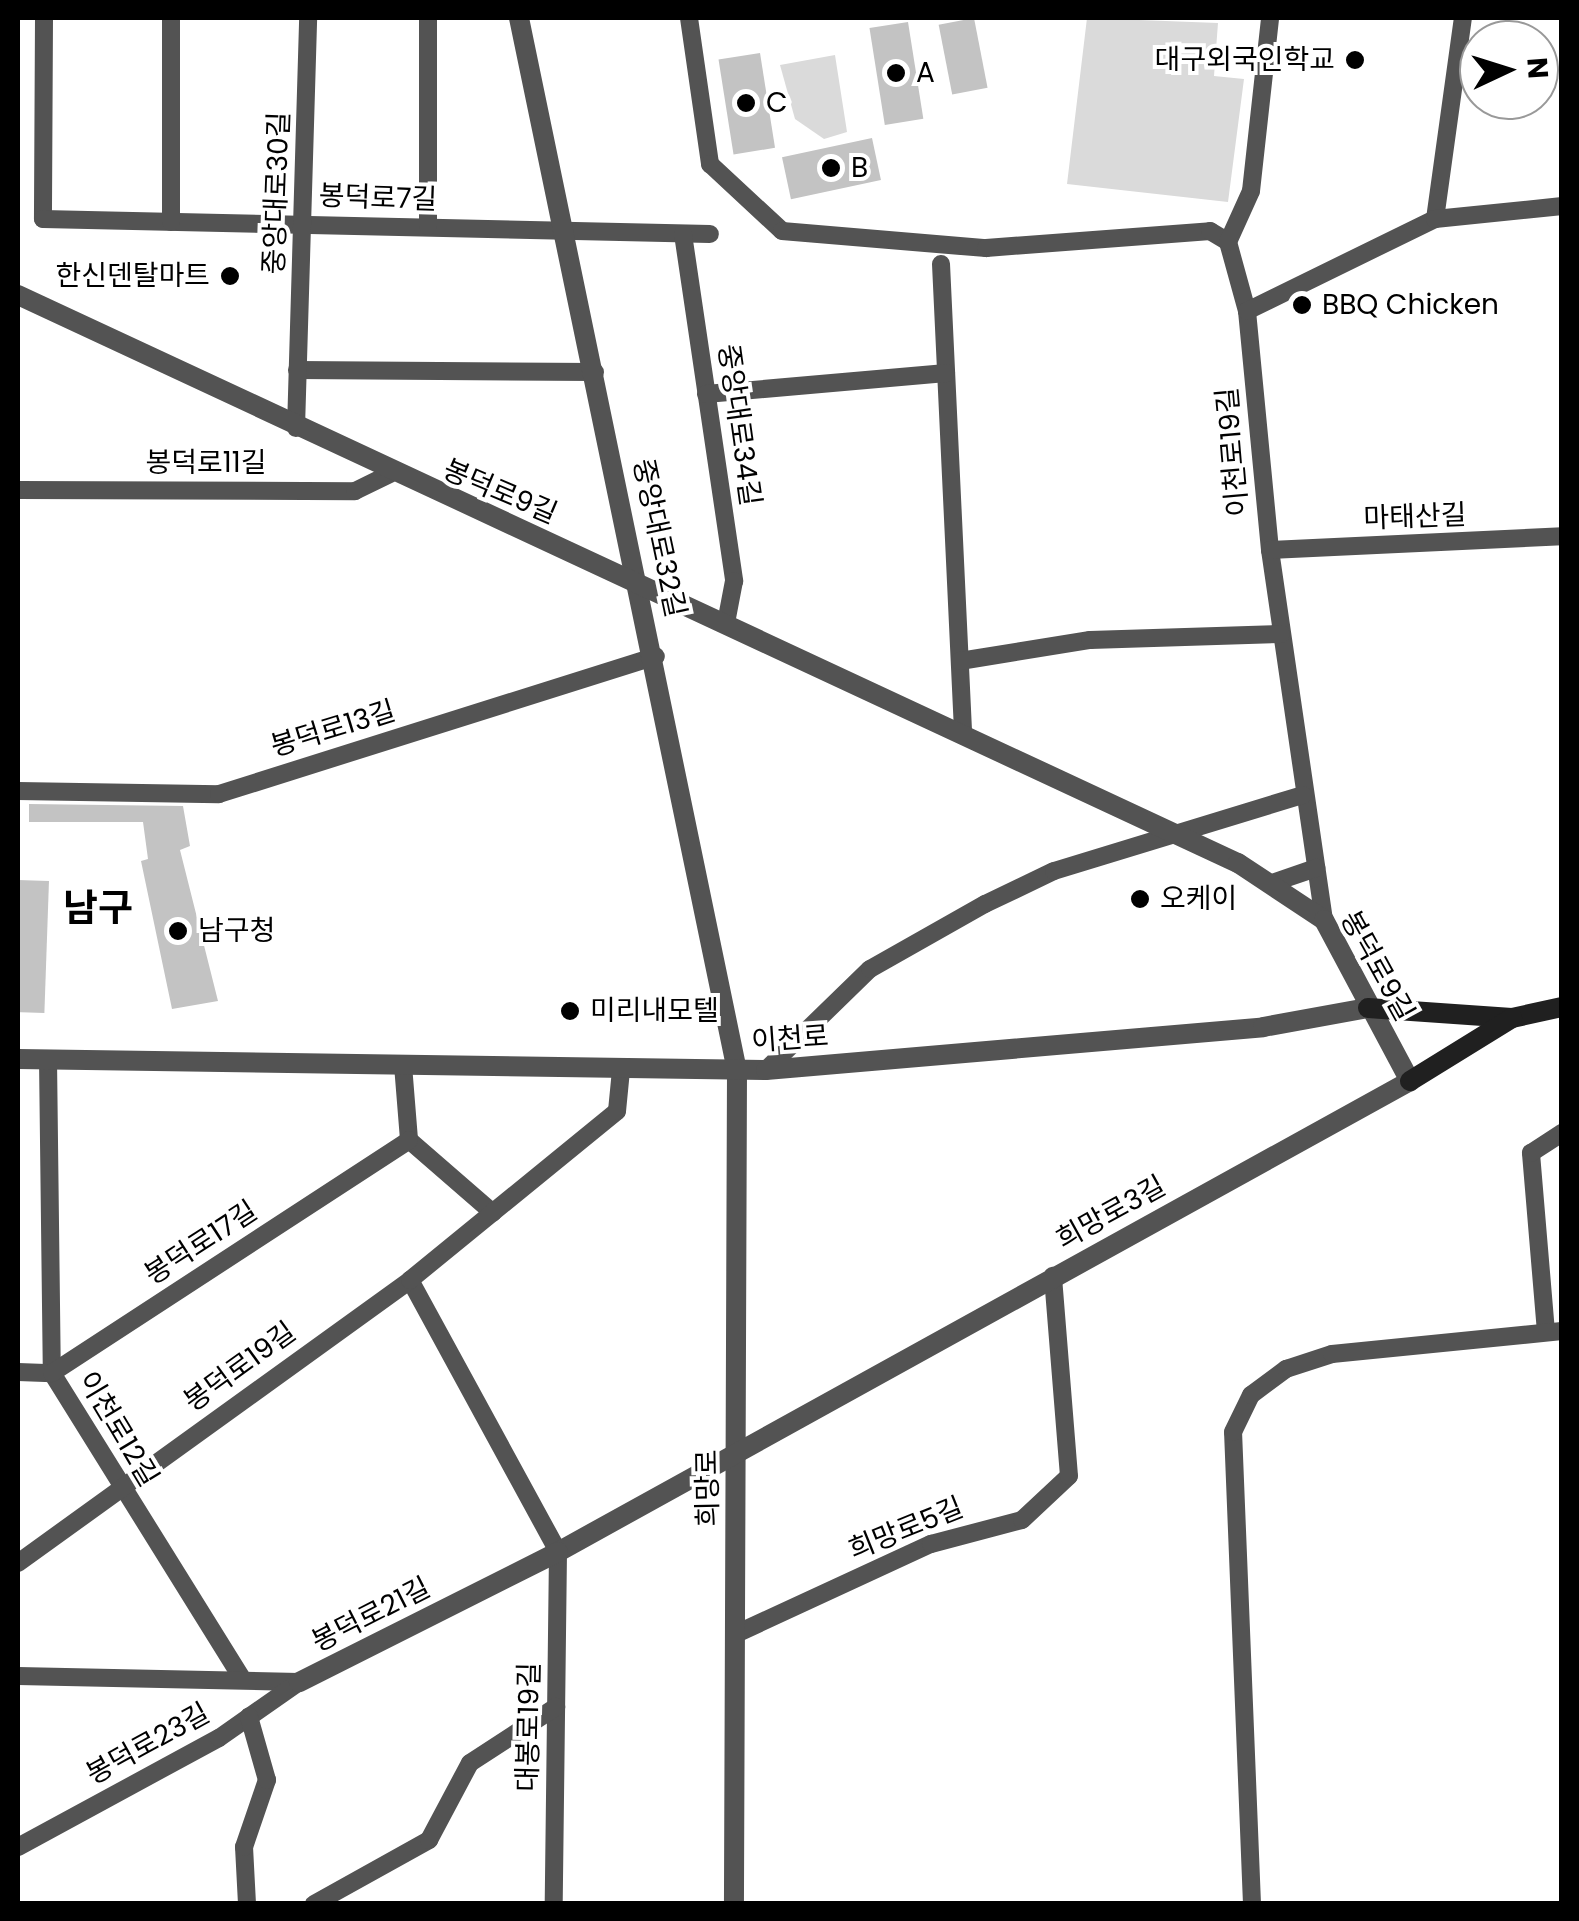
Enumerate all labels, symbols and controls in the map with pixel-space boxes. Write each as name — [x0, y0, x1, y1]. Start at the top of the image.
north arrow — [1459, 20, 1559, 120]
place label: 대구외국인학교 — [1155, 43, 1335, 77]
marker: 대구외국인학교 — [1344, 49, 1366, 71]
place label: A — [916, 56, 935, 90]
text: N — [1517, 56, 1558, 80]
marker: A — [885, 62, 907, 84]
place label: C — [766, 86, 788, 120]
marker: C — [735, 92, 757, 114]
street label: 중앙대로30길 — [257, 111, 297, 275]
place label: B — [851, 151, 868, 185]
marker: B — [820, 157, 842, 179]
street label: 봉덕로7길 — [318, 179, 438, 217]
place label: 한신덴탈마트 — [55, 259, 210, 293]
marker: 한신덴탈마트 — [219, 265, 241, 287]
place label: BBQ Chicken — [1322, 288, 1499, 322]
marker: BBQ Chicken — [1291, 294, 1313, 316]
street label: 중앙대로34길 — [711, 342, 767, 508]
street label: 이천로19길 — [1211, 386, 1255, 518]
street label: 봉덕로11길 — [146, 446, 266, 480]
street label: 봉덕로9길 — [438, 453, 562, 531]
street label: 중앙대로32길 — [626, 456, 692, 620]
street label: 마태산길 — [1363, 498, 1467, 536]
street label: 봉덕로13길 — [267, 694, 399, 764]
place label: 오케이 — [1160, 882, 1237, 916]
district label: 남구 — [63, 885, 133, 931]
marker: 오케이 — [1129, 888, 1151, 910]
street label: 봉덕로9길 — [1333, 905, 1421, 1027]
place label: 남구청 — [198, 914, 275, 948]
marker: 남구청 — [167, 920, 189, 942]
place label: 미리내모텔 — [590, 994, 719, 1028]
marker: 미리내모텔 — [559, 1000, 581, 1022]
street label: 이천로 — [750, 1020, 830, 1058]
street label: 희망로3길 — [1051, 1169, 1171, 1257]
street label: 봉덕로17길 — [138, 1194, 264, 1292]
street label: 봉덕로19길 — [178, 1315, 302, 1419]
street label: 이천로12길 — [71, 1365, 165, 1493]
street label: 희망로 — [691, 1449, 725, 1527]
street label: 희망로5길 — [844, 1491, 968, 1567]
street label: 봉덕로21길 — [306, 1571, 436, 1659]
street label: 대봉로19길 — [511, 1662, 547, 1792]
street label: 봉덕로23길 — [81, 1696, 215, 1792]

